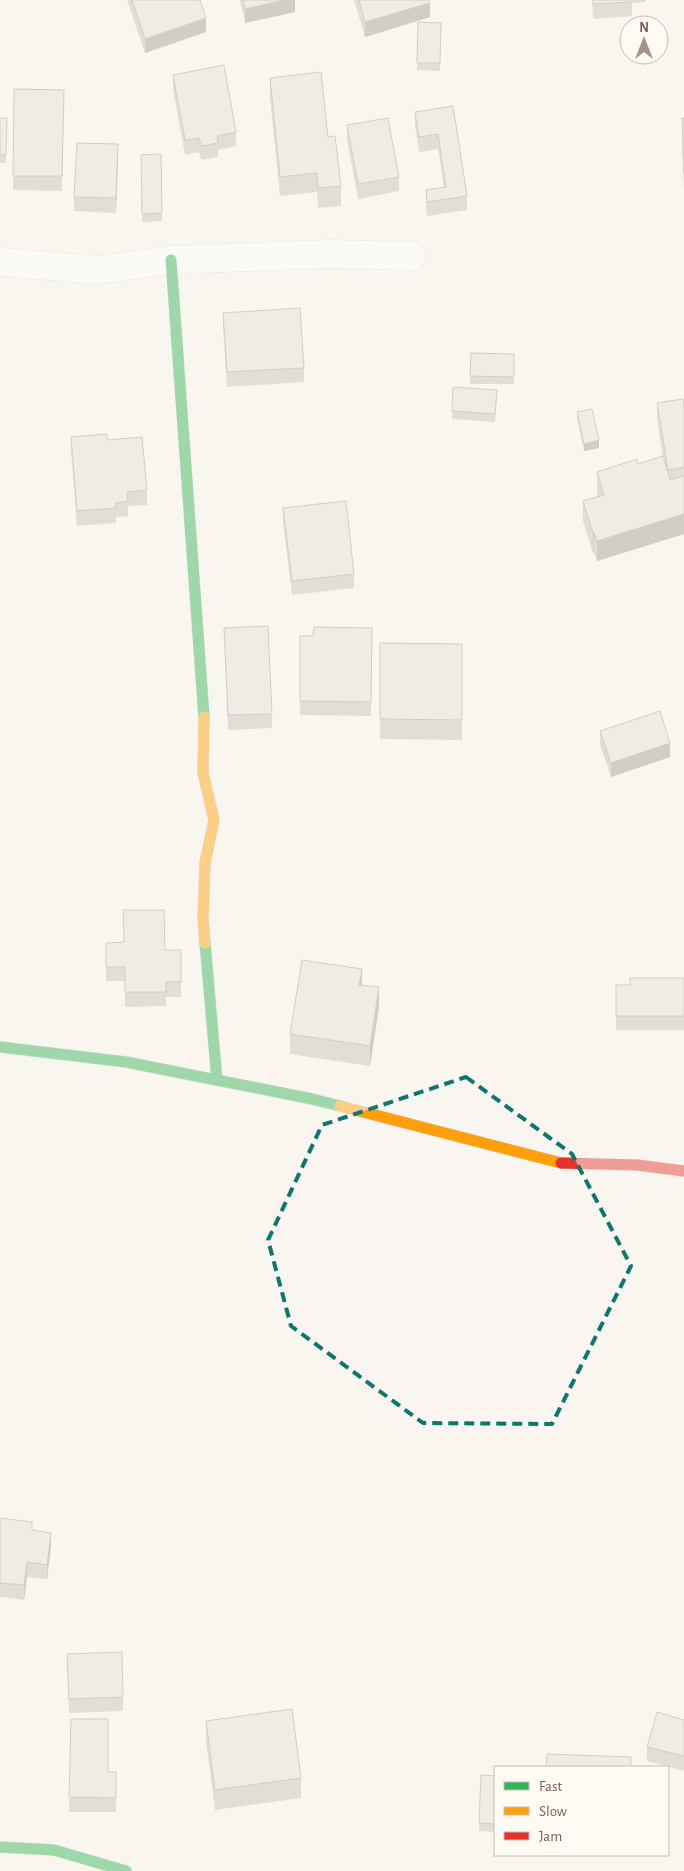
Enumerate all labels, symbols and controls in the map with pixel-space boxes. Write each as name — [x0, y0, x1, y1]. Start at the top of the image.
north arrow — [619, 15, 669, 65]
text: N — [639, 21, 649, 35]
legend — [494, 1766, 669, 1856]
text: Fast — [539, 1779, 563, 1794]
text: Slow — [539, 1804, 567, 1819]
text: Jam — [539, 1829, 562, 1844]

